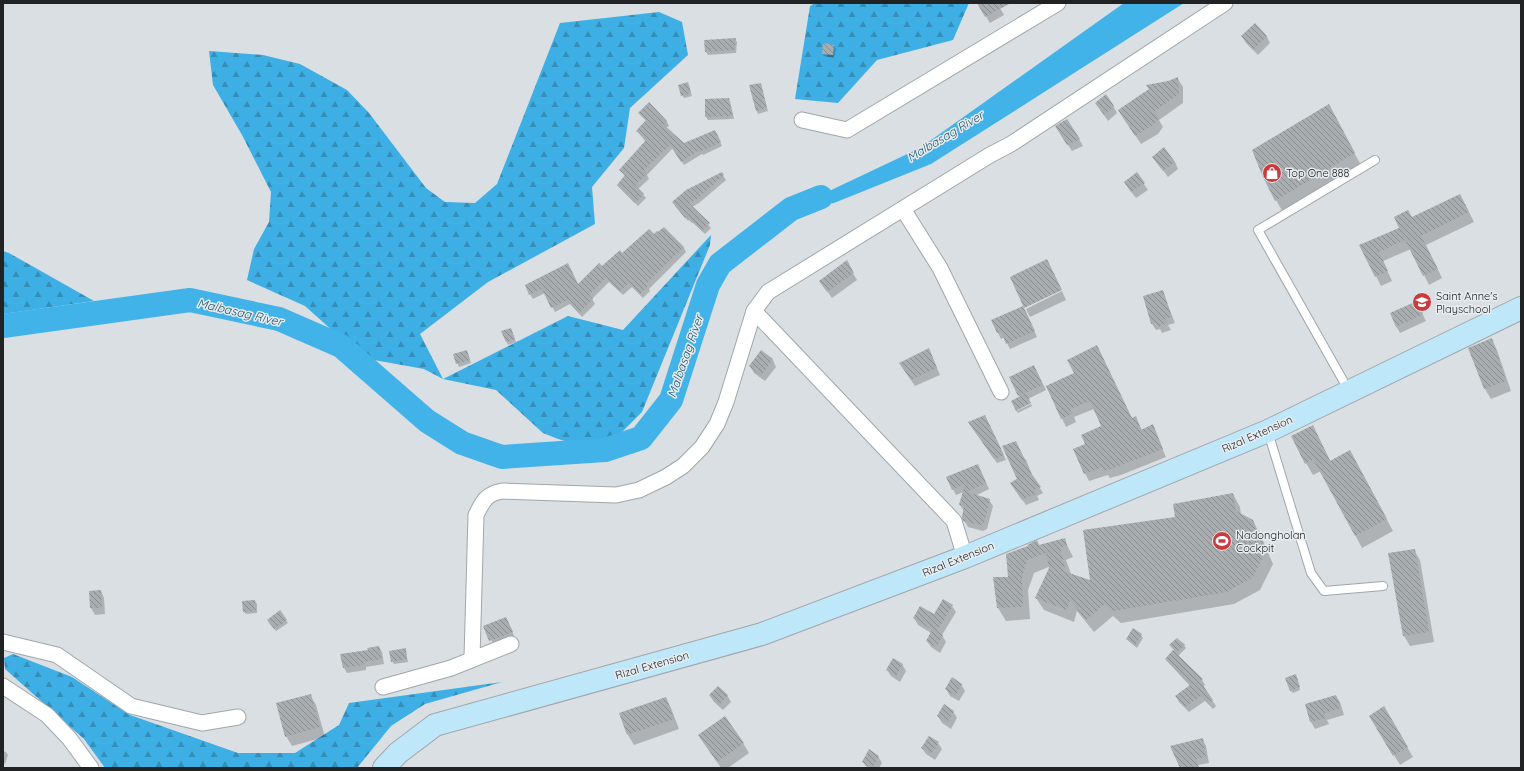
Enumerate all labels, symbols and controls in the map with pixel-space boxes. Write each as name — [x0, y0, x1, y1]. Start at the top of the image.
water label: Malbasag River — [904, 107, 987, 165]
shop icon: Top One 888 — [1261, 162, 1283, 184]
place label: Top One 888 — [1286, 166, 1350, 180]
place label: Saint Anne's Playschool — [1436, 289, 1498, 316]
school or university icon: Saint Anne's Playschool — [1411, 291, 1433, 313]
water label: Malbasag River — [196, 295, 285, 329]
water label: Malbasag River — [664, 311, 707, 399]
street label: Rizal Extension — [1219, 412, 1295, 456]
place label: Nadongholan Cockpit — [1236, 528, 1306, 555]
sports icon: Nadongholan Cockpit — [1211, 530, 1233, 552]
street label: Rizal Extension — [920, 538, 996, 580]
street label: Rizal Extension — [614, 648, 690, 682]

